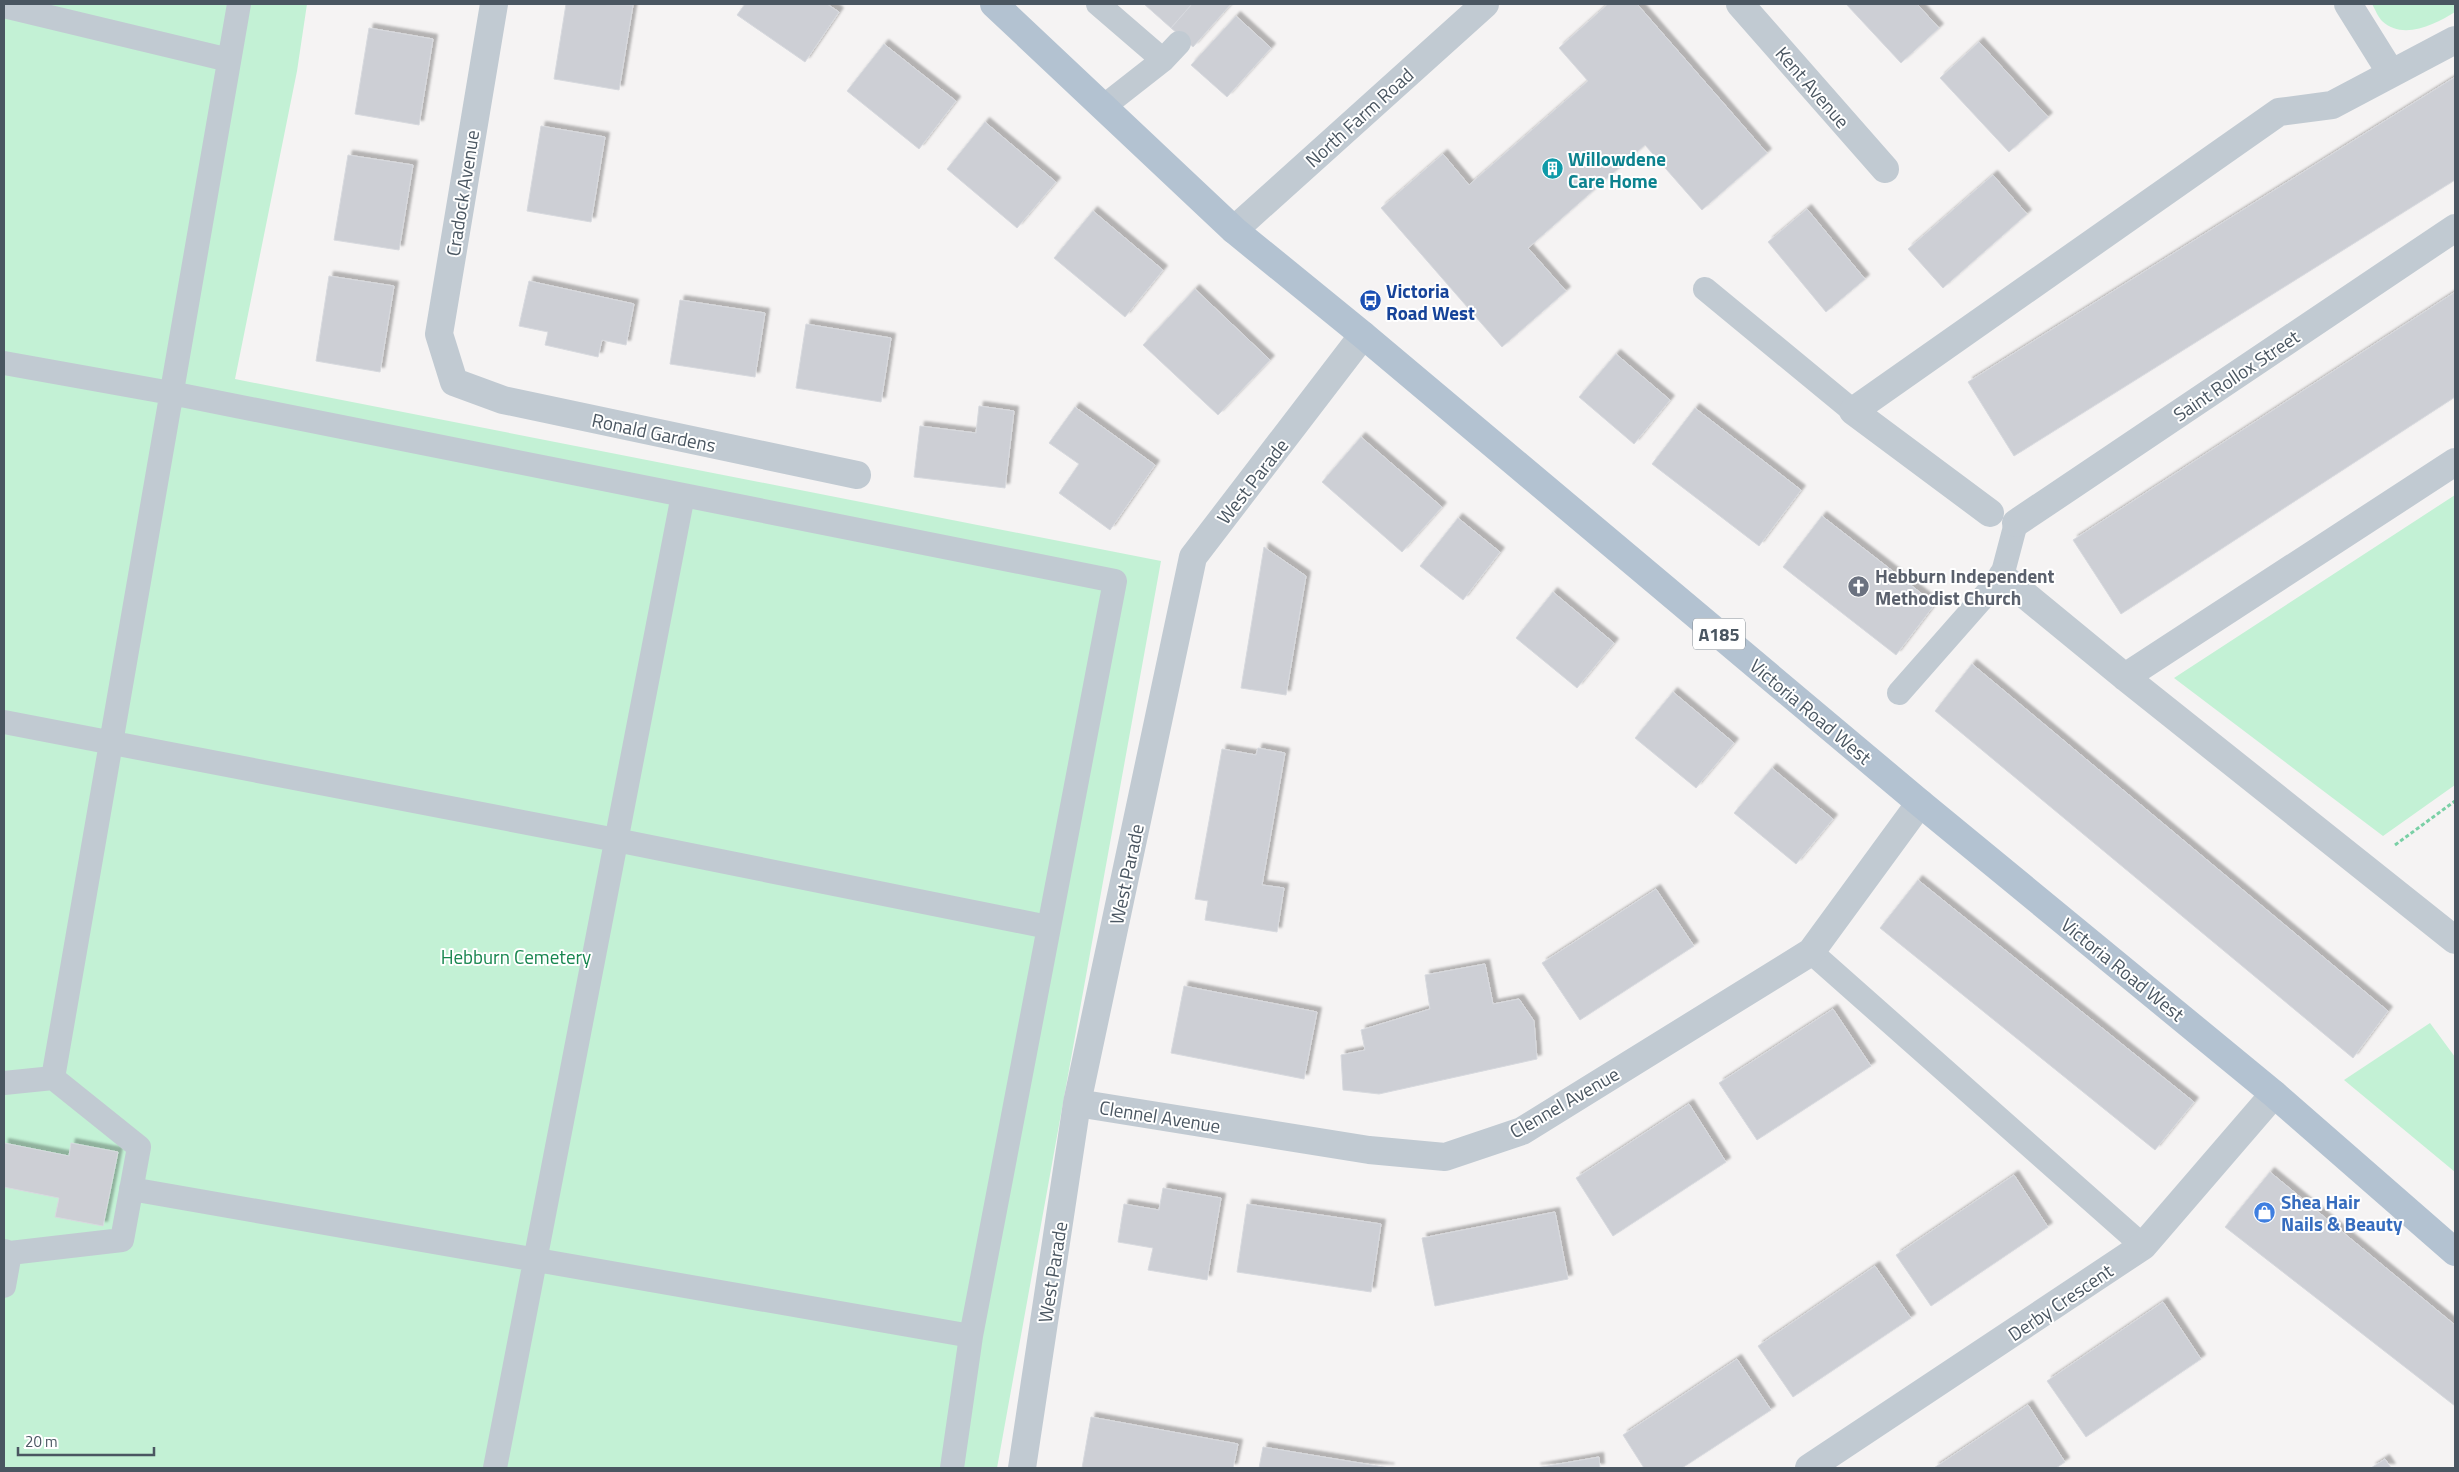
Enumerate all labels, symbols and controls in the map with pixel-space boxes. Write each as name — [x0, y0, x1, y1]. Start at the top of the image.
street label: Kent Avenue — [1769, 40, 1857, 134]
street label: North Farm Road — [1298, 60, 1420, 174]
street label: Cradock Avenue — [438, 128, 486, 258]
place label: Willowdene Care Home — [1568, 144, 1666, 195]
building icon: Willowdene Care Home — [1540, 157, 1564, 181]
place label: Victoria Road West — [1386, 276, 1475, 327]
bus stop icon: Victoria Road West — [1358, 289, 1382, 313]
street label: Saint Rollox Street — [2167, 322, 2305, 428]
street label: Ronald Gardens — [589, 405, 719, 459]
street label: West Parade — [1209, 432, 1295, 530]
place label: Hebburn Independent Methodist Church — [1875, 561, 2055, 612]
church icon: Hebburn Independent Methodist Church — [1847, 574, 1871, 598]
road number: A185 — [1693, 618, 1745, 650]
street label: Victoria Road West — [1744, 651, 1879, 771]
street label: West Parade — [1101, 821, 1151, 927]
street label: Victoria Road West — [2055, 910, 2191, 1028]
park label: Hebburn Cemetery — [441, 942, 591, 971]
street label: Clennel Avenue — [1504, 1059, 1624, 1145]
street label: Clennel Avenue — [1097, 1092, 1223, 1140]
place label: Shea Hair Nails & Beauty — [2281, 1187, 2403, 1238]
shop icon: Shea Hair Nails & Beauty — [2253, 1200, 2277, 1224]
street label: West Parade — [1030, 1219, 1074, 1325]
street label: Derby Crescent — [2002, 1256, 2119, 1348]
scale bar — [18, 1424, 154, 1456]
text: 20 m — [25, 1430, 58, 1453]

